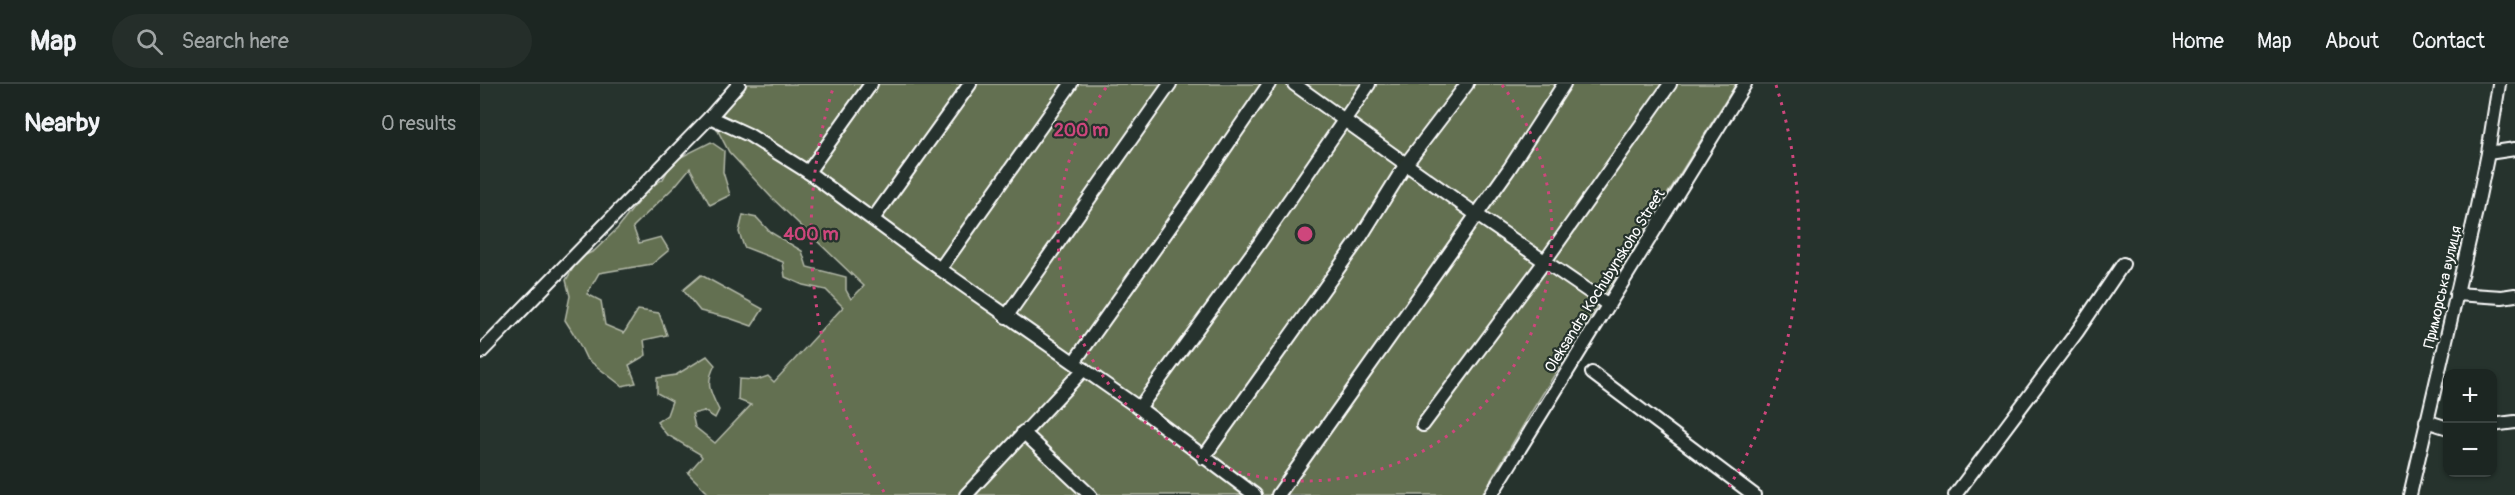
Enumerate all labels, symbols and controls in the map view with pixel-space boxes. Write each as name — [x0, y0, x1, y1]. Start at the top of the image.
search box — [112, 14, 532, 68]
text: Map — [30, 24, 76, 59]
icon: search — [133, 25, 166, 58]
text: Search here — [181, 27, 289, 55]
text: Home — [2171, 28, 2224, 55]
text: Map — [2257, 28, 2292, 55]
text: About — [2325, 28, 2379, 55]
text: Contact — [2412, 28, 2485, 55]
text: Nearby — [24, 107, 100, 139]
text: 0 results — [381, 111, 456, 136]
text: 200 m — [1054, 119, 1108, 142]
street label: Oleksandra Kochubynskoho Street — [1541, 185, 1670, 376]
text: 400 m — [784, 223, 838, 246]
centre of rings — [1295, 224, 1315, 244]
street label: Приморська вулиця — [2420, 224, 2466, 350]
map controls — [2443, 369, 2497, 477]
button: + — [2443, 369, 2497, 423]
button: − — [2443, 423, 2497, 477]

